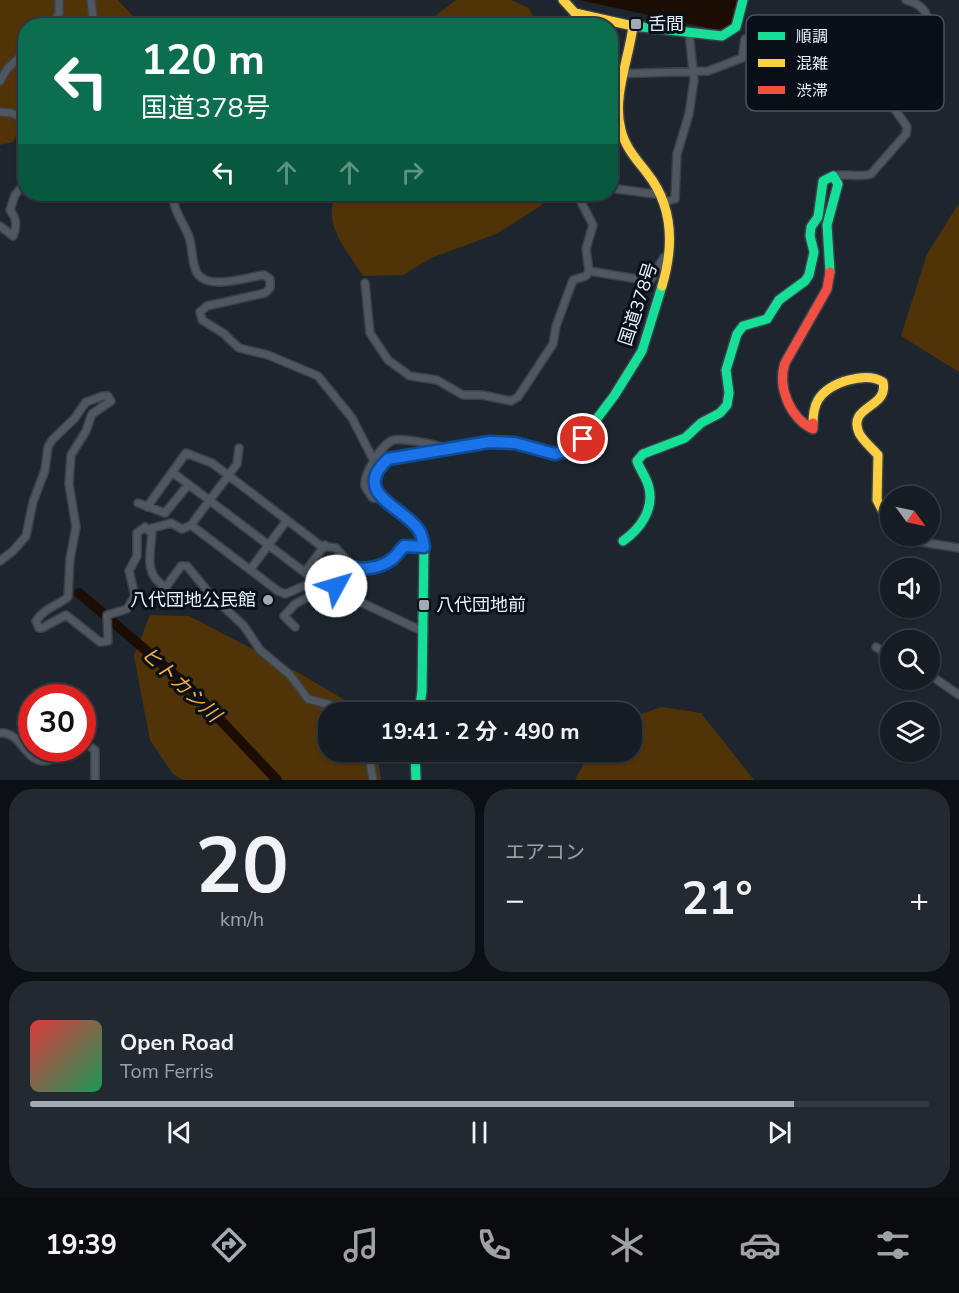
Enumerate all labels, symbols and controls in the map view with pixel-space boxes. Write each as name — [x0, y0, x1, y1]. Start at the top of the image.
place label: 舌間 — [648, 12, 684, 36]
legend — [746, 15, 944, 111]
marker: 舌間 — [629, 17, 643, 31]
text: 順調 — [796, 26, 828, 48]
text: 120 m — [141, 32, 265, 89]
icon: left — [42, 42, 120, 120]
text: 混雑 — [796, 53, 828, 75]
text: 渋滞 — [796, 80, 828, 102]
text: 国道378号 — [141, 90, 271, 127]
icon: left — [207, 156, 240, 189]
icon: ahead — [270, 156, 303, 189]
icon: ahead — [333, 156, 366, 189]
icon: right — [396, 156, 429, 189]
street label: 国道378号 — [613, 259, 663, 349]
pin — [557, 413, 608, 464]
icon: arrive — [566, 422, 599, 455]
north arrow — [880, 486, 940, 546]
map controls — [880, 486, 940, 762]
position arrow — [304, 554, 368, 618]
button: sound — [880, 558, 940, 618]
place label: 八代団地公民館 — [130, 588, 256, 612]
marker: 八代団地公民館 — [261, 593, 275, 607]
place label: 八代団地前 — [436, 593, 526, 617]
marker: 八代団地前 — [417, 598, 431, 612]
button: search — [880, 630, 940, 690]
water label: ヒトカシ川 — [135, 640, 228, 730]
speed limit sign: 30 — [18, 684, 96, 762]
button: layers — [880, 702, 940, 762]
text: 19:41 · 2 分 · 490 m — [381, 717, 579, 747]
text: 20 — [195, 813, 289, 920]
text: エアコン — [505, 839, 585, 866]
text: 21° — [681, 869, 753, 930]
text: − — [505, 878, 525, 923]
text: + — [909, 878, 929, 923]
text: km/h — [220, 906, 264, 933]
text: Open Road — [120, 1028, 234, 1058]
text: Tom Ferris — [120, 1058, 214, 1085]
icon: previous — [163, 1116, 196, 1149]
icon: pause — [463, 1116, 496, 1149]
icon: next — [763, 1116, 796, 1149]
icon: directions — [208, 1224, 250, 1266]
icon: music — [340, 1224, 382, 1266]
icon: phone — [473, 1224, 515, 1266]
icon: climate — [606, 1224, 648, 1266]
icon: car — [739, 1224, 781, 1266]
icon: filters — [872, 1224, 914, 1266]
text: 19:39 — [45, 1227, 117, 1264]

